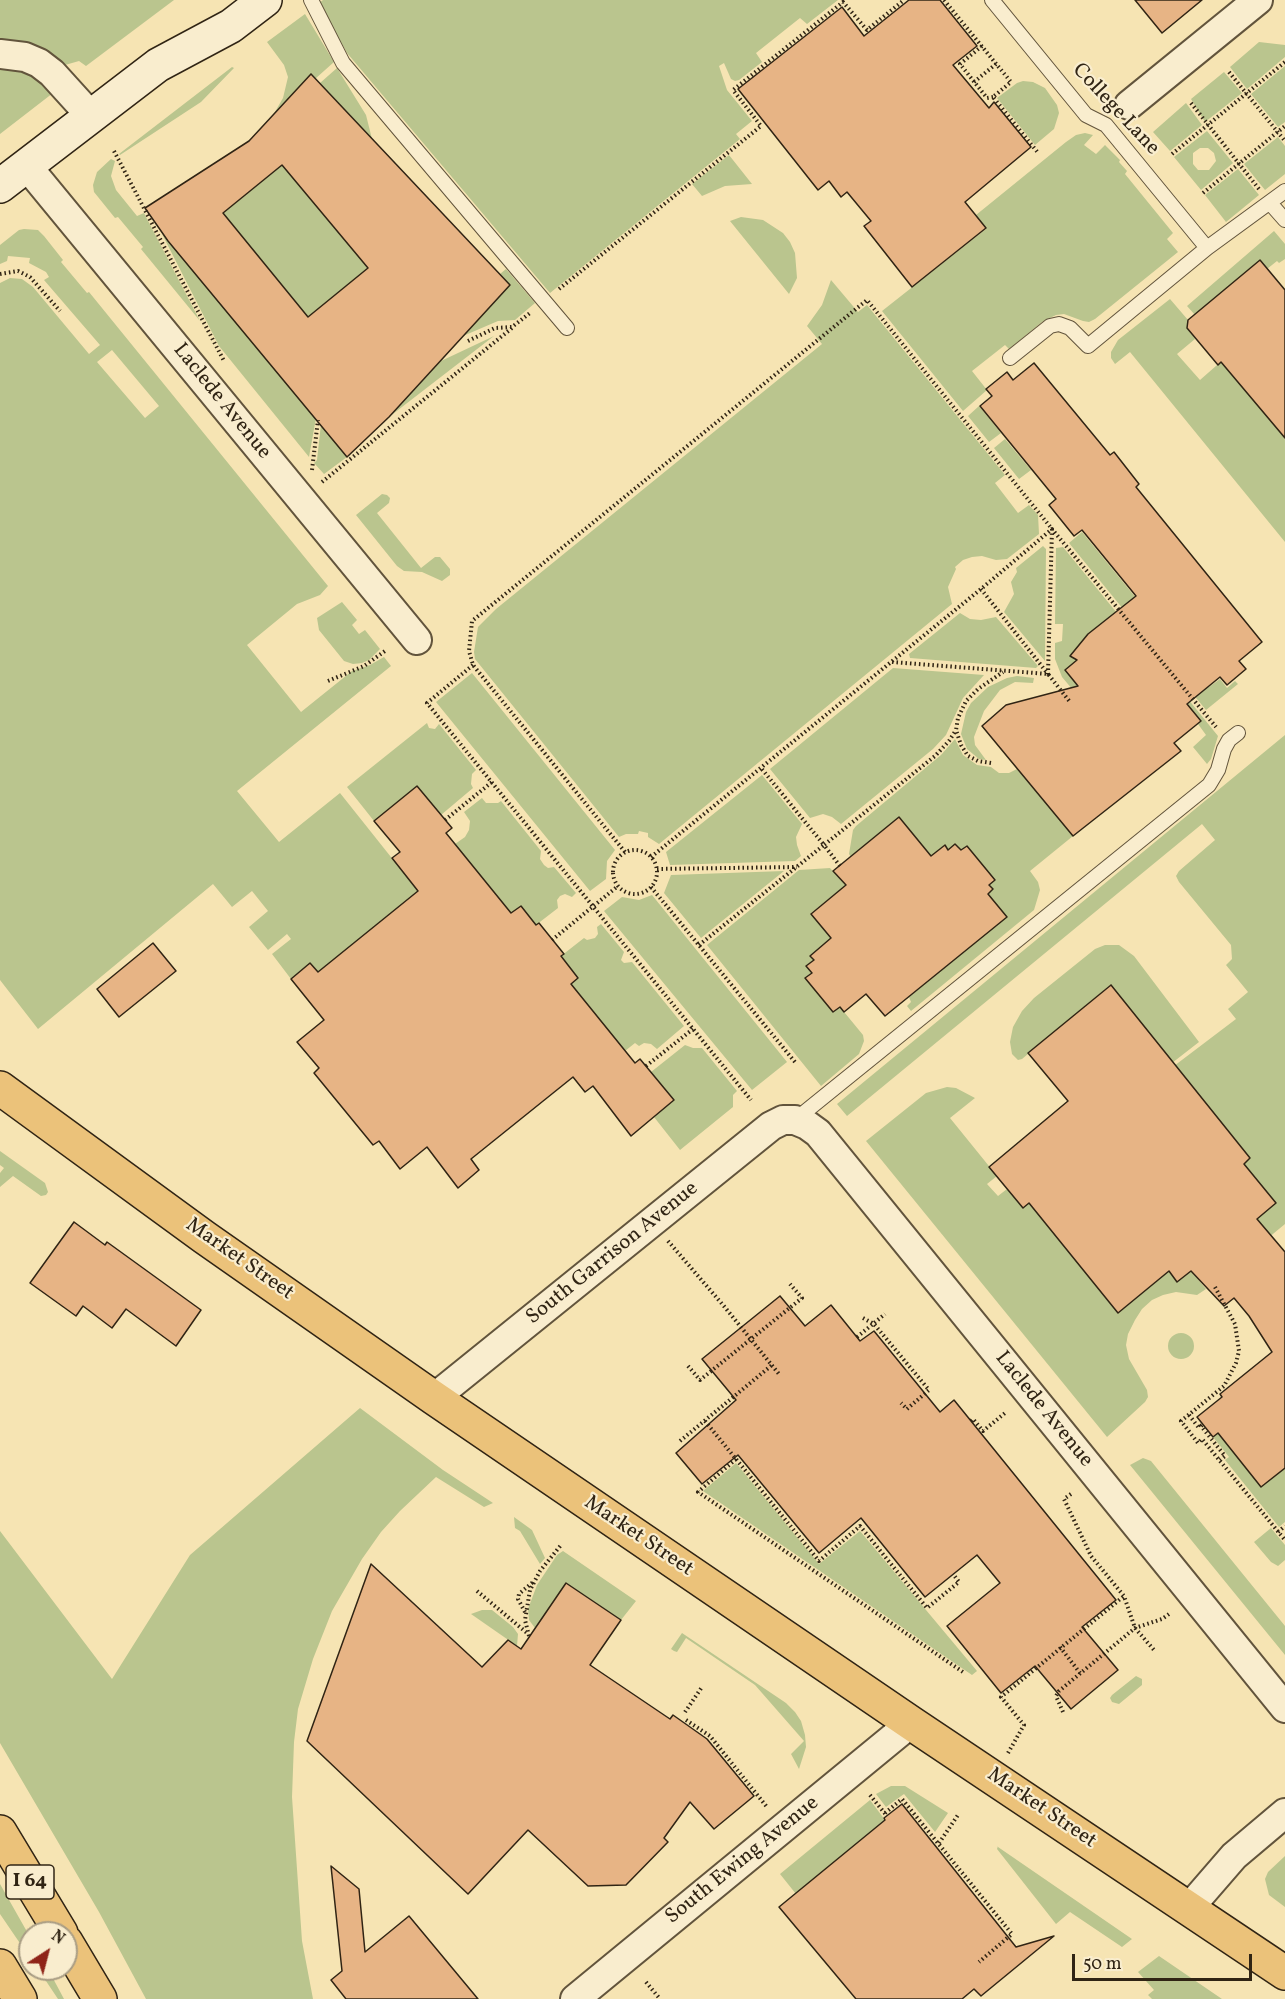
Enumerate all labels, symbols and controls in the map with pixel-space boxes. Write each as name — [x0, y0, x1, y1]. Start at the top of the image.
street label: College Lane — [1066, 59, 1164, 161]
street label: Laclede Avenue — [167, 339, 275, 465]
street label: South Garrison Avenue — [522, 1177, 704, 1331]
street label: Market Street — [180, 1213, 298, 1307]
street label: Laclede Avenue — [989, 1347, 1097, 1473]
street label: Market Street — [579, 1491, 697, 1583]
street label: Market Street — [982, 1763, 1100, 1855]
street label: South Ewing Avenue — [661, 1791, 825, 1931]
road number: I 64 — [6, 1865, 54, 1899]
north arrow — [18, 1921, 78, 1981]
text: N — [46, 1926, 69, 1950]
scale bar — [1075, 1942, 1255, 1980]
text: 50 m — [1083, 1952, 1122, 1977]

